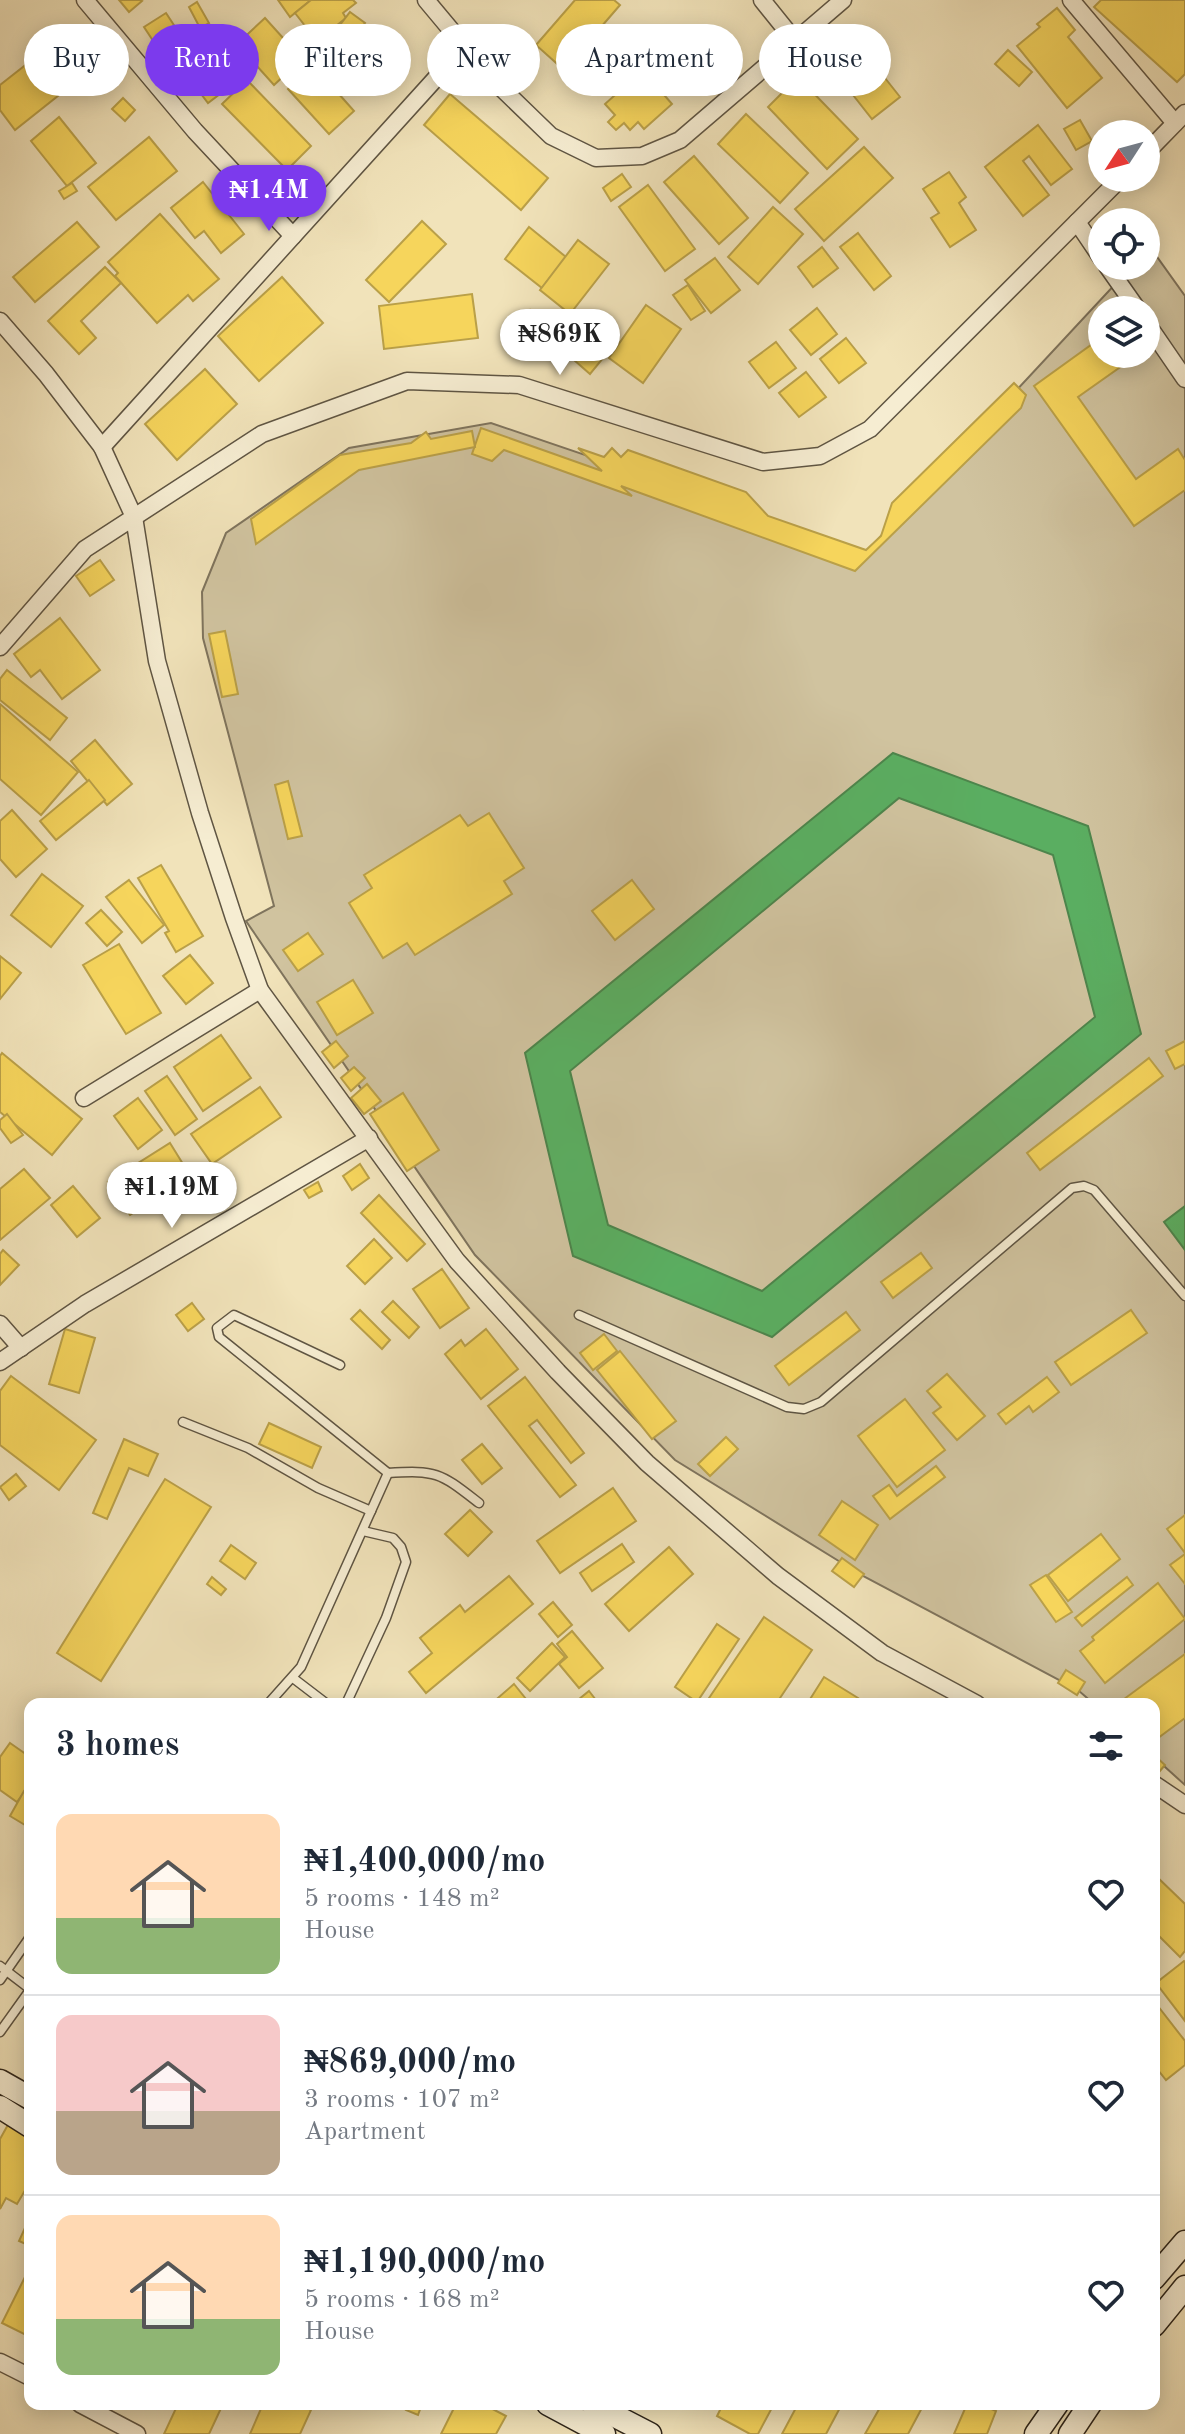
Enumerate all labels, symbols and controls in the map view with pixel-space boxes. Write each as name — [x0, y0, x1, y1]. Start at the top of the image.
chip: Buy — [24, 24, 129, 96]
chip: Rent — [145, 24, 259, 96]
chip: Filters — [275, 24, 411, 96]
chip: New — [427, 24, 540, 96]
chip: Apartment — [556, 24, 743, 96]
chip: House — [759, 24, 891, 96]
north arrow — [1088, 120, 1160, 192]
map controls — [1088, 120, 1160, 368]
pin: ₦1.4M — [213, 165, 325, 233]
text: ₦1.4M — [229, 178, 309, 204]
button: locate — [1088, 208, 1160, 280]
button: layers — [1088, 296, 1160, 368]
pin: ₦869K — [504, 309, 616, 377]
text: ₦869K — [518, 322, 602, 348]
pin: ₦1.19M — [107, 1162, 237, 1230]
text: ₦1.19M — [125, 1175, 219, 1201]
icon: filters — [1084, 1724, 1128, 1768]
text: 3 homes — [56, 1729, 179, 1763]
text: ₦1,400,000/mo — [304, 1845, 545, 1879]
icon: home — [120, 1846, 216, 1942]
icon: heart — [1084, 1872, 1128, 1916]
text: 5 rooms · 148 m² — [304, 1886, 500, 1912]
text: House — [304, 1918, 375, 1944]
text: ₦869,000/mo — [304, 2046, 516, 2080]
icon: home — [120, 2047, 216, 2143]
icon: heart — [1084, 2073, 1128, 2117]
text: 3 rooms · 107 m² — [304, 2087, 500, 2113]
text: Apartment — [304, 2119, 426, 2145]
text: ₦1,190,000/mo — [304, 2246, 545, 2280]
icon: home — [120, 2247, 216, 2343]
icon: heart — [1084, 2273, 1128, 2317]
text: 5 rooms · 168 m² — [304, 2287, 500, 2313]
text: House — [304, 2319, 375, 2345]

